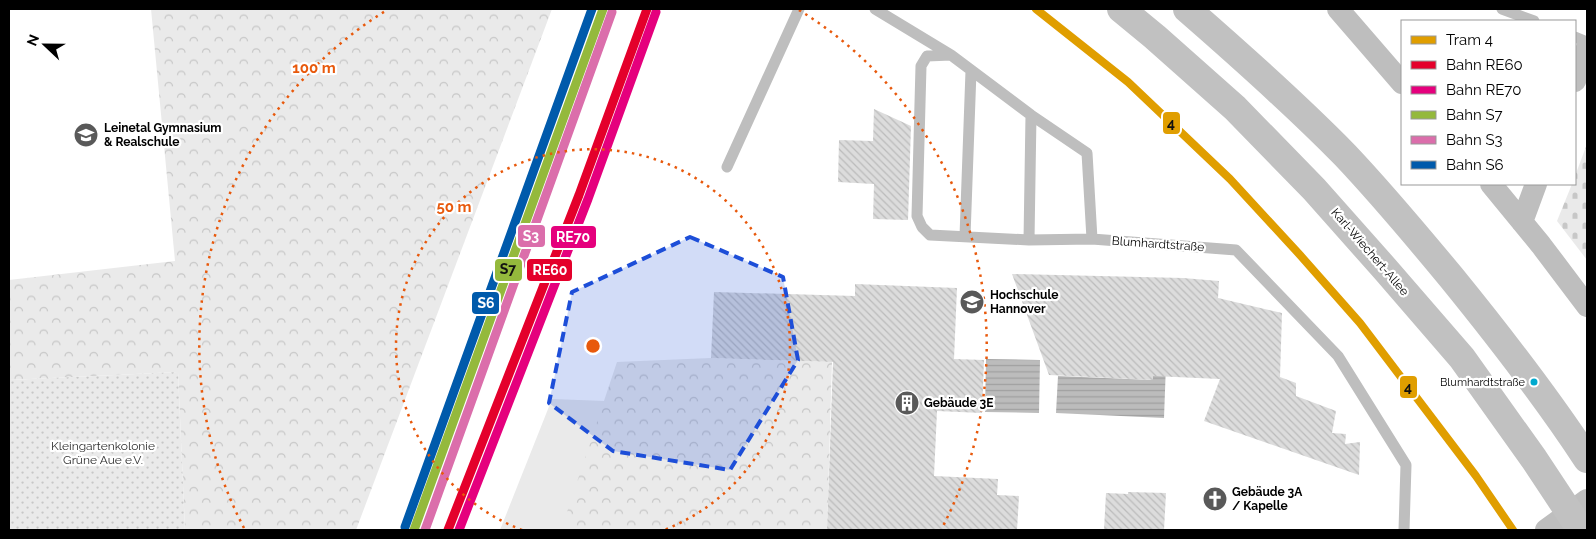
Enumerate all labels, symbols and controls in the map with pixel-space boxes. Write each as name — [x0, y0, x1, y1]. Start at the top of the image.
north arrow — [20, 20, 70, 70]
legend — [1401, 20, 1576, 185]
text: Tram 4 — [1446, 31, 1493, 49]
text: N — [24, 32, 42, 48]
text: Bahn RE60 — [1446, 56, 1523, 74]
text: 100 m — [292, 59, 336, 77]
text: Bahn RE70 — [1446, 81, 1521, 99]
text: Bahn S7 — [1446, 106, 1503, 124]
line badge: 4 — [1162, 111, 1181, 135]
text: 4 — [1167, 115, 1175, 131]
place label: Leinetal Gymnasium & Realschule — [104, 121, 222, 149]
school or university icon: Leinetal Gymnasium & Realschule — [73, 122, 99, 148]
text: Bahn S3 — [1446, 131, 1503, 149]
text: Bahn S6 — [1446, 156, 1504, 174]
text: 50 m — [436, 198, 472, 216]
street label: Karl-Wiechert-Allee — [1328, 206, 1412, 298]
line badge: S3 — [517, 224, 546, 248]
line badge: RE70 — [550, 225, 597, 249]
text: S3 — [523, 228, 539, 244]
text: RE70 — [556, 229, 590, 245]
street label: Blumhardtstraße — [1111, 234, 1205, 254]
line badge: S7 — [494, 258, 523, 282]
line badge: RE60 — [526, 258, 573, 282]
text: S7 — [500, 261, 516, 277]
text: RE60 — [533, 262, 567, 278]
place label: Hochschule Hannover — [990, 288, 1058, 316]
school or university icon: Hochschule Hannover — [959, 289, 985, 315]
line badge: S6 — [471, 291, 500, 315]
text: S6 — [477, 295, 495, 311]
centre of rings — [584, 337, 602, 355]
line badge: 4 — [1399, 375, 1418, 399]
place label: Blumhardtstraße — [1440, 376, 1526, 389]
marker: Blumhardtstraße — [1529, 377, 1539, 387]
text: 4 — [1404, 379, 1412, 395]
building icon: Gebäude 3E — [894, 390, 920, 416]
place label: Gebäude 3E — [924, 396, 994, 410]
park label: Kleingartenkolonie Grüne Aue e.V. — [51, 439, 155, 467]
place label: Gebäude 3A / Kapelle — [1232, 485, 1303, 513]
church icon: Gebäude 3A / Kapelle — [1202, 486, 1228, 512]

